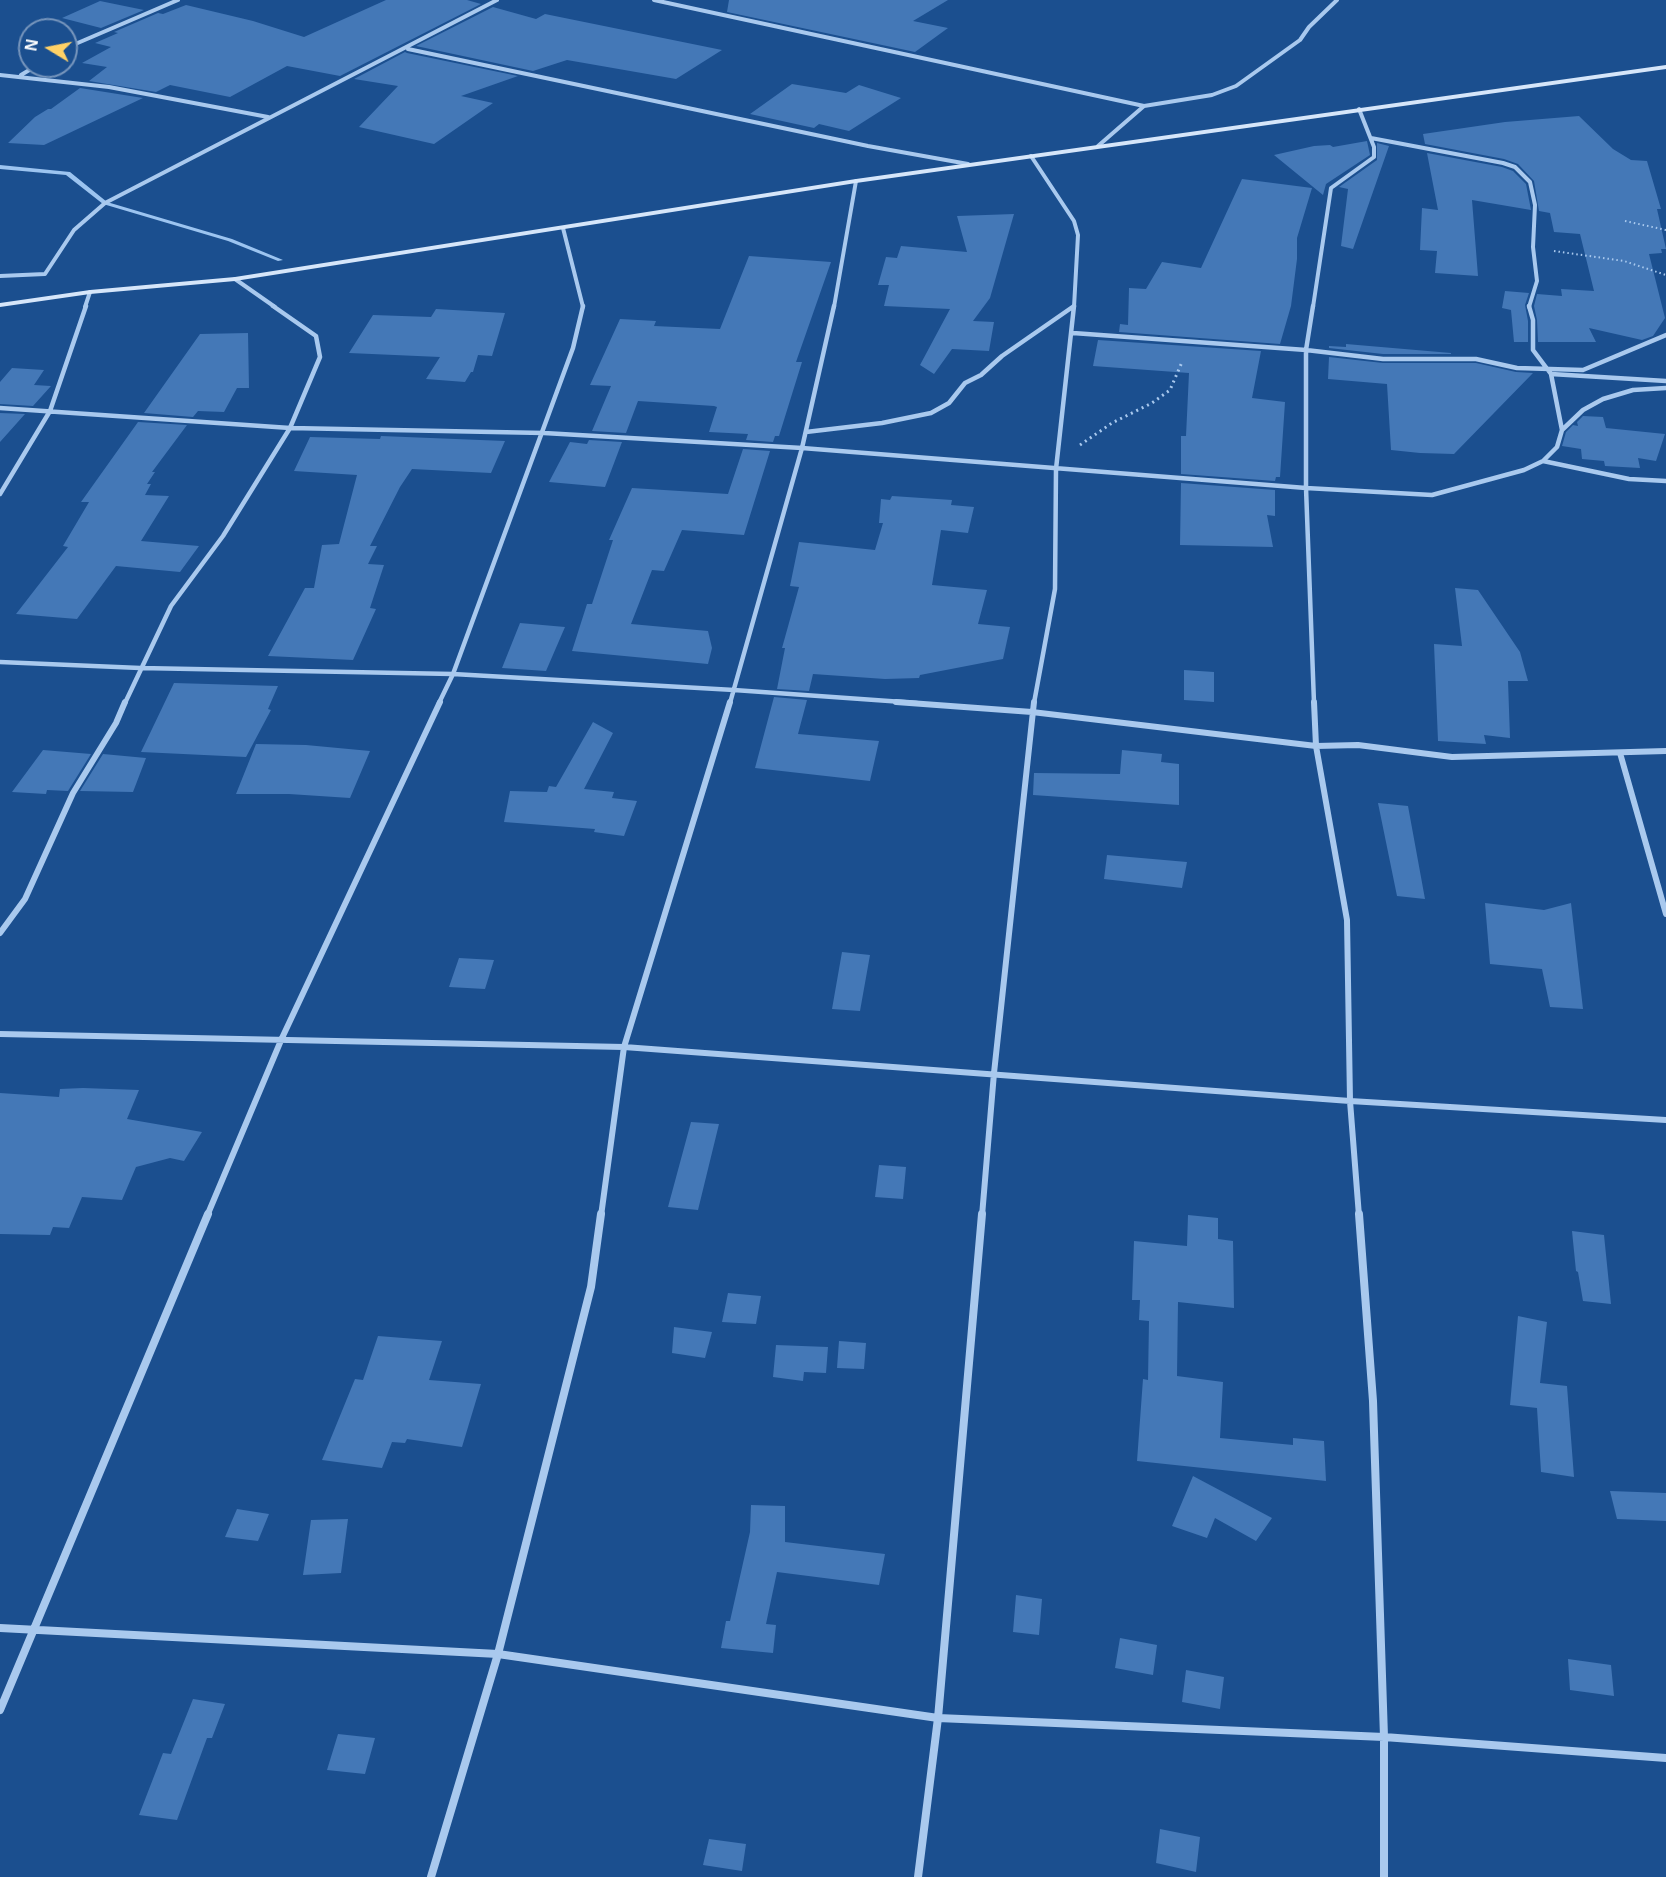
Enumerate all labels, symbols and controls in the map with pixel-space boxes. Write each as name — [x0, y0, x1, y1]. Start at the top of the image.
north arrow — [18, 18, 78, 78]
text: N — [22, 38, 41, 52]

